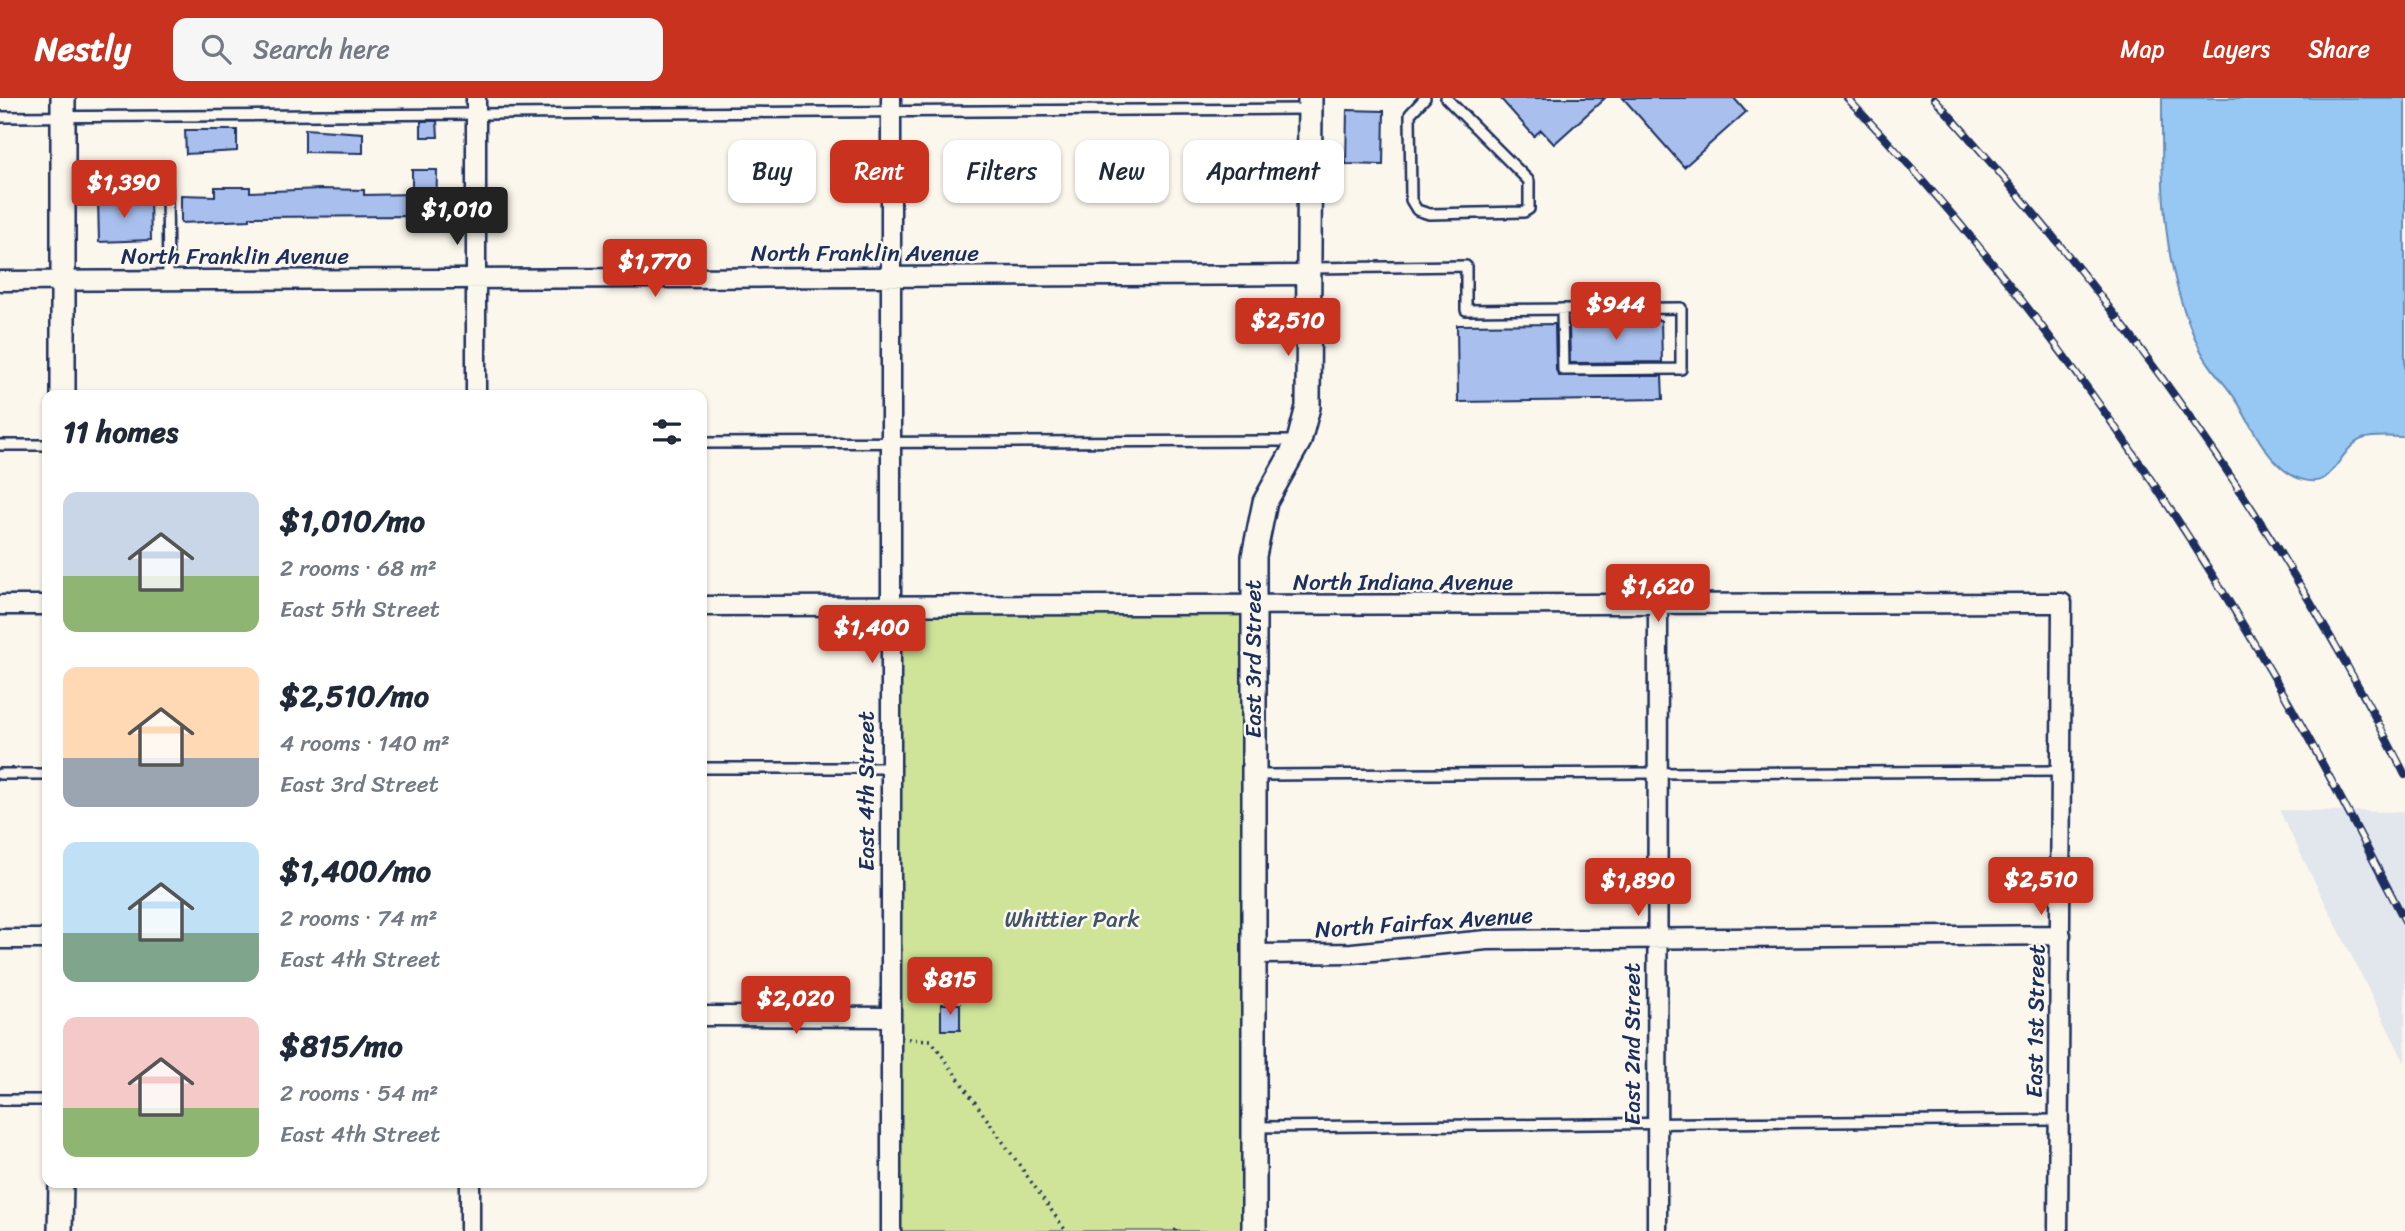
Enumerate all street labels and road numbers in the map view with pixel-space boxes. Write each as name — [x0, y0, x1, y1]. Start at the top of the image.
street label: North Franklin Avenue — [751, 233, 979, 274]
street label: North Franklin Avenue — [121, 236, 349, 277]
street label: North Indiana Avenue — [1293, 562, 1513, 603]
street label: East 3rd Street — [1233, 580, 1274, 738]
street label: East 4th Street — [846, 711, 887, 871]
street label: North Fairfax Avenue — [1314, 894, 1535, 951]
street label: East 1st Street — [2014, 944, 2057, 1098]
street label: East 2nd Street — [1612, 963, 1653, 1125]

